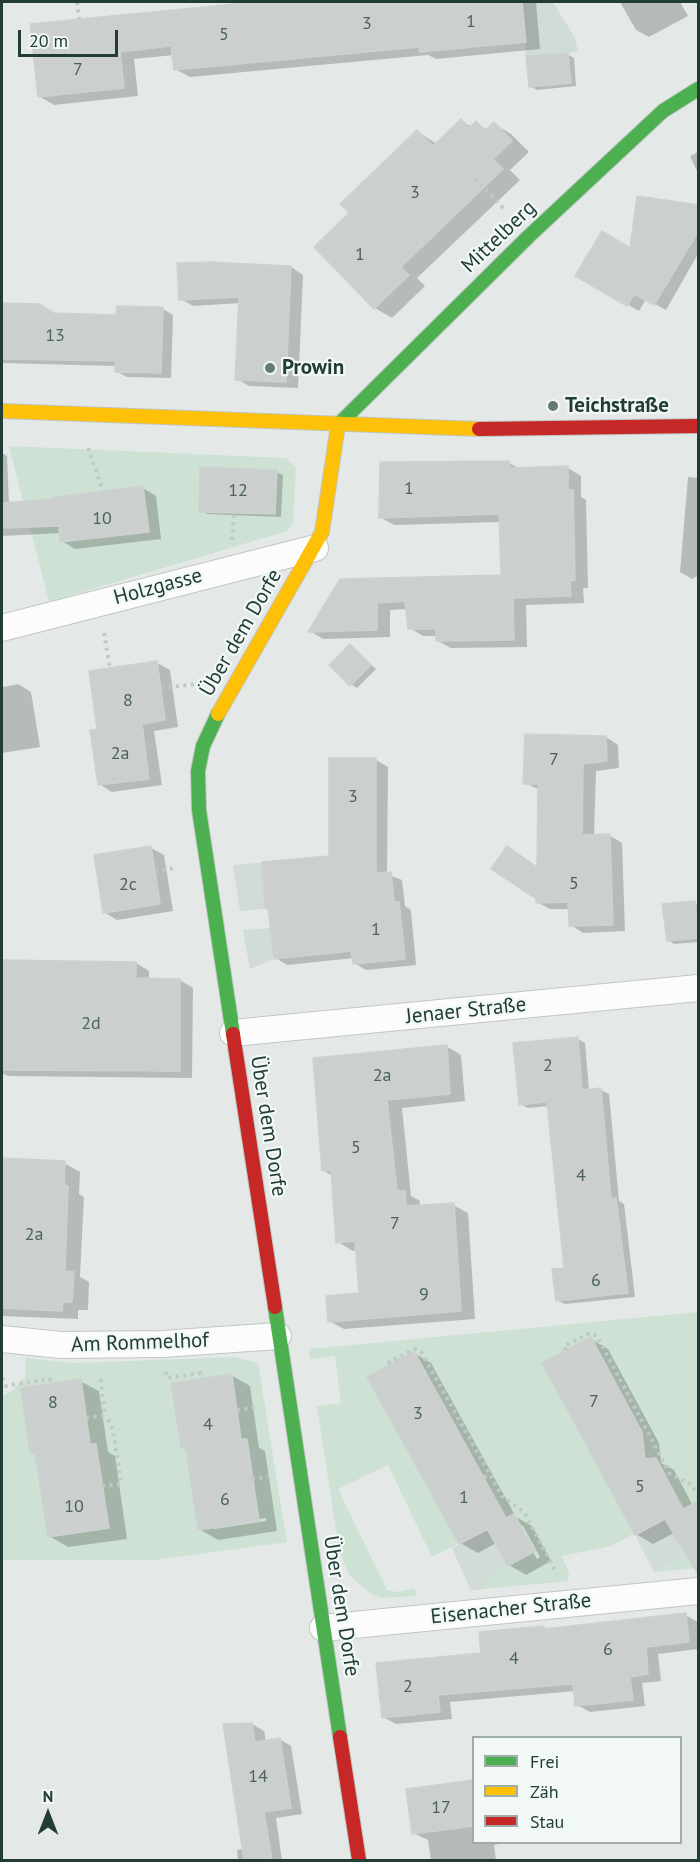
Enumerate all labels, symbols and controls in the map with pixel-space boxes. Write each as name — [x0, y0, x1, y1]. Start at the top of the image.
house number: 1 — [466, 11, 476, 33]
house number: 3 — [362, 13, 372, 35]
scale bar — [21, 18, 122, 56]
house number: 5 — [219, 24, 229, 46]
text: 20 m — [29, 29, 68, 52]
house number: 7 — [73, 59, 83, 81]
house number: 3 — [410, 182, 420, 204]
street label: Mittelberg — [457, 195, 541, 279]
house number: 1 — [355, 244, 365, 266]
house number: 13 — [45, 325, 65, 347]
place label: Prowin — [282, 355, 344, 381]
marker: Prowin — [263, 361, 277, 375]
place label: Teichstraße — [565, 393, 669, 419]
marker: Teichstraße — [546, 399, 560, 413]
house number: 1 — [404, 478, 414, 500]
house number: 12 — [228, 480, 248, 502]
house number: 10 — [92, 508, 112, 530]
street label: Holzgasse — [111, 563, 205, 611]
street label: Über dem Dorfe — [195, 565, 287, 701]
house number: 8 — [123, 690, 133, 712]
house number: 2a — [111, 743, 129, 765]
house number: 7 — [549, 749, 559, 771]
house number: 3 — [348, 786, 358, 808]
house number: 5 — [569, 873, 579, 895]
house number: 2c — [119, 874, 137, 896]
house number: 1 — [371, 919, 381, 941]
street label: Jenaer Straße — [405, 992, 527, 1030]
house number: 2d — [81, 1013, 101, 1035]
street label: Über dem Dorfe — [244, 1054, 292, 1198]
house number: 2 — [543, 1055, 553, 1077]
house number: 2a — [373, 1065, 391, 1087]
house number: 5 — [351, 1137, 361, 1159]
house number: 4 — [576, 1165, 586, 1187]
house number: 7 — [390, 1213, 400, 1235]
house number: 2a — [25, 1224, 43, 1246]
house number: 6 — [591, 1270, 601, 1292]
house number: 9 — [419, 1284, 429, 1306]
street label: Am Rommelhof — [71, 1328, 209, 1358]
house number: 7 — [589, 1391, 599, 1413]
house number: 8 — [48, 1392, 58, 1414]
house number: 3 — [413, 1403, 423, 1425]
house number: 4 — [203, 1414, 213, 1436]
house number: 5 — [635, 1476, 645, 1498]
house number: 1 — [459, 1487, 469, 1509]
house number: 6 — [220, 1489, 230, 1511]
house number: 10 — [64, 1496, 84, 1518]
street label: Über dem Dorfe — [317, 1534, 365, 1678]
street label: Eisenacher Straße — [429, 1588, 593, 1630]
house number: 6 — [603, 1639, 613, 1661]
house number: 4 — [509, 1648, 519, 1670]
house number: 2 — [403, 1676, 413, 1698]
legend — [472, 1736, 682, 1844]
text: Frei — [530, 1750, 559, 1773]
house number: 14 — [248, 1766, 268, 1788]
text: Zäh — [530, 1780, 559, 1803]
north arrow — [18, 1784, 78, 1844]
text: N — [43, 1786, 53, 1806]
house number: 17 — [431, 1797, 451, 1819]
text: Stau — [530, 1810, 564, 1833]

